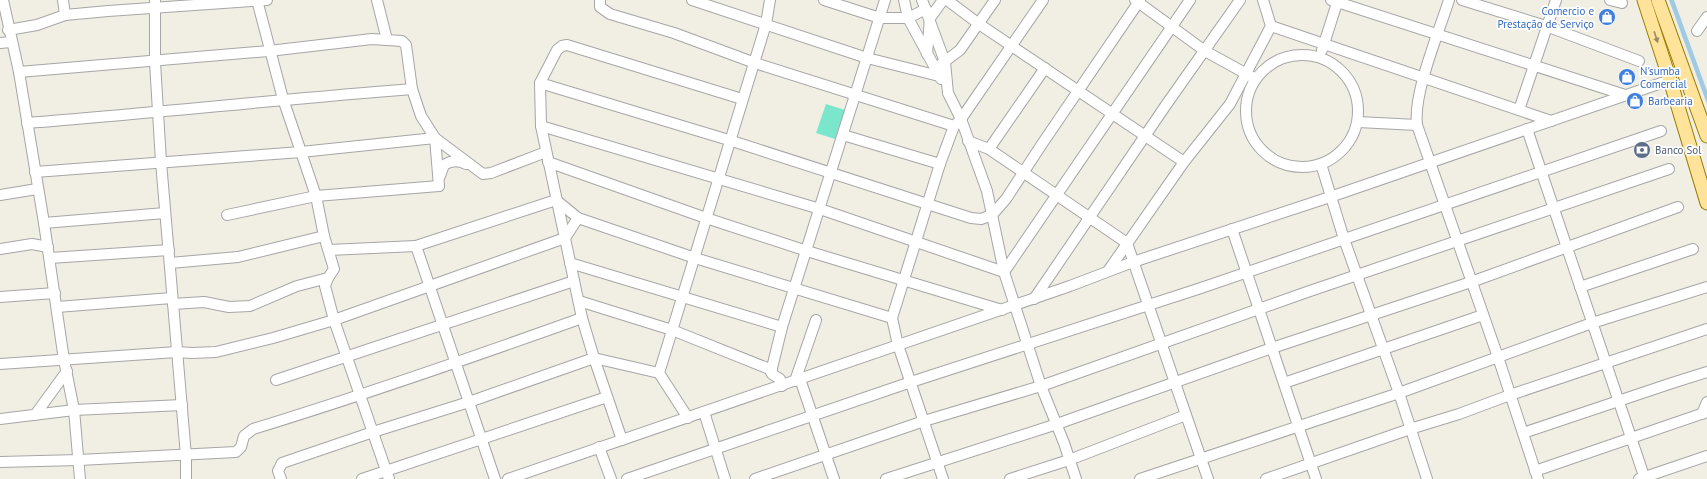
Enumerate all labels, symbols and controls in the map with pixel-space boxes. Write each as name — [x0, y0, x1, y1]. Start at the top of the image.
place label: Comercio e Prestação de Serviço — [1497, 4, 1594, 31]
shop icon: Comercio e Prestação de Serviço — [1597, 7, 1617, 27]
one-way arrow — [1653, 31, 1659, 43]
place label: N'sumba Comercial — [1640, 64, 1687, 91]
shop icon: N'sumba Comercial — [1617, 67, 1637, 87]
shop icon: Barbearia — [1625, 91, 1645, 111]
place label: Barbearia — [1648, 94, 1693, 108]
bank icon: Banco Sol — [1632, 140, 1652, 160]
place label: Banco Sol — [1655, 143, 1702, 157]

